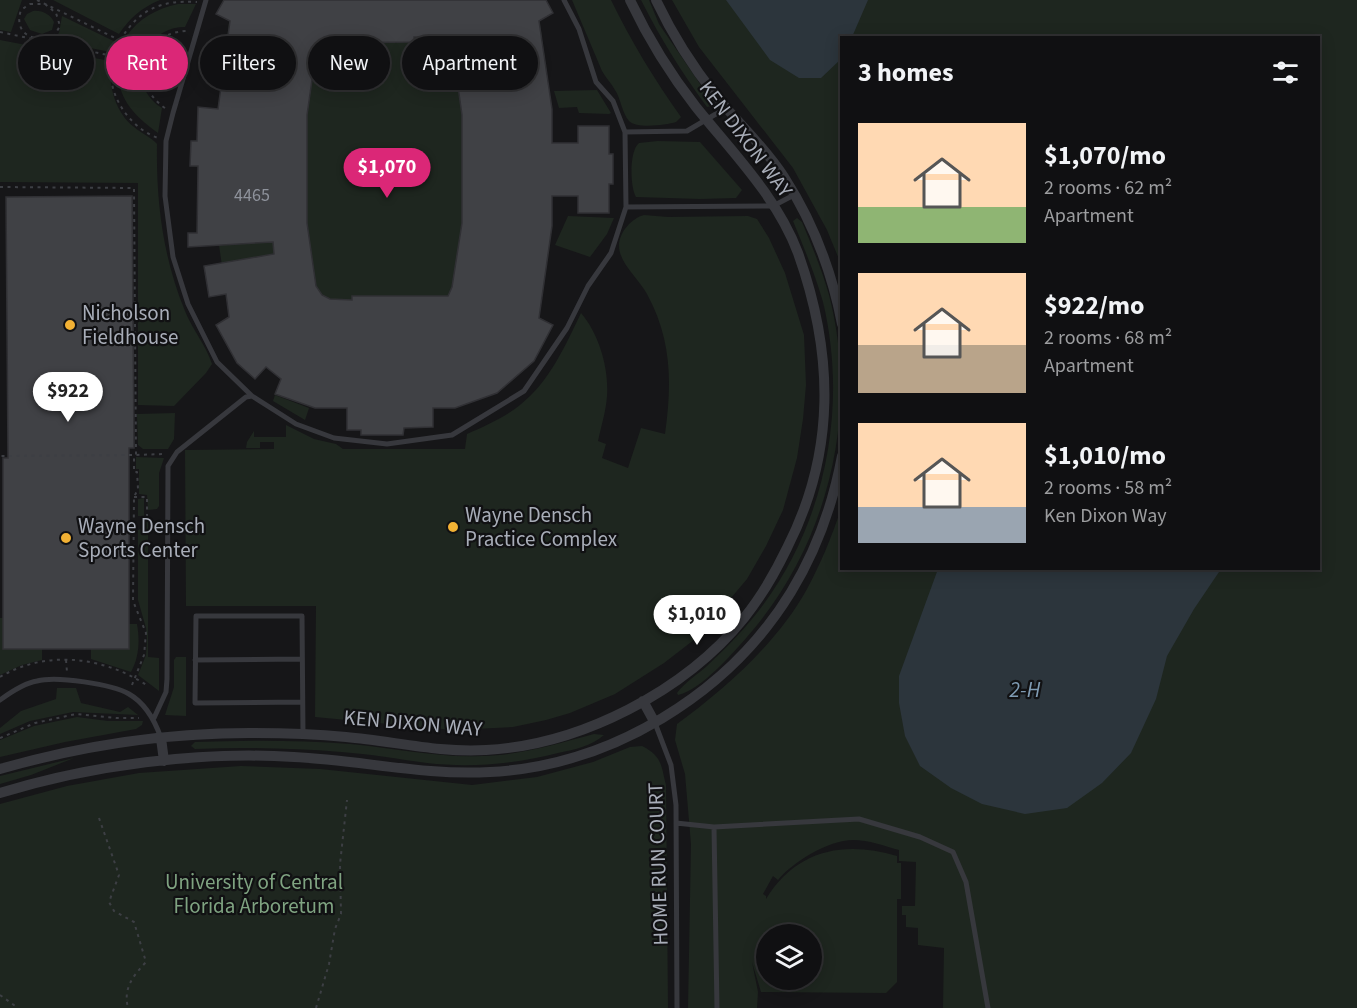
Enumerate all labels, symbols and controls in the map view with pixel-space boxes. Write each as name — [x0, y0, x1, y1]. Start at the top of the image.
chip: Buy — [18, 36, 94, 90]
chip: Rent — [106, 36, 188, 90]
chip: Filters — [200, 36, 296, 90]
chip: New — [308, 36, 390, 90]
chip: Apartment — [402, 36, 538, 90]
text: 3 homes — [858, 54, 953, 91]
icon: filters — [1269, 56, 1302, 89]
street label: KEN DIXON WAY — [692, 74, 800, 204]
text: $1,070/mo — [1044, 137, 1166, 174]
icon: home — [906, 147, 978, 219]
pin: $1,070 — [338, 148, 436, 199]
text: $1,070 — [358, 153, 416, 181]
text: 2 rooms · 62 m² — [1044, 174, 1172, 202]
house number: 4465 — [234, 183, 270, 208]
text: Apartment — [1044, 202, 1134, 230]
text: $922/mo — [1044, 287, 1144, 324]
icon: home — [906, 297, 978, 369]
place label: Nicholson Fieldhouse — [82, 298, 178, 352]
marker: Nicholson Fieldhouse — [63, 318, 77, 332]
text: 2 rooms · 68 m² — [1044, 324, 1172, 352]
text: Apartment — [1044, 352, 1134, 380]
pin: $922 — [32, 372, 104, 423]
text: $922 — [47, 377, 89, 405]
text: $1,010/mo — [1044, 437, 1166, 474]
icon: home — [906, 447, 978, 519]
text: 2 rooms · 58 m² — [1044, 474, 1172, 502]
place label: Wayne Densch Practice Complex — [465, 500, 618, 554]
text: Ken Dixon Way — [1044, 502, 1167, 530]
place label: Wayne Densch Sports Center — [78, 511, 205, 565]
marker: Wayne Densch Practice Complex — [446, 520, 460, 534]
marker: Wayne Densch Sports Center — [59, 531, 73, 545]
pin: $1,010 — [648, 595, 746, 646]
text: $1,010 — [668, 600, 726, 628]
water label: 2-H — [1009, 674, 1041, 706]
street label: KEN DIXON WAY — [342, 702, 485, 744]
street label: HOME RUN COURT — [640, 782, 676, 946]
park label: University of Central Florida Arboretum — [165, 867, 343, 921]
map controls — [756, 924, 822, 990]
button: layers — [756, 924, 822, 990]

